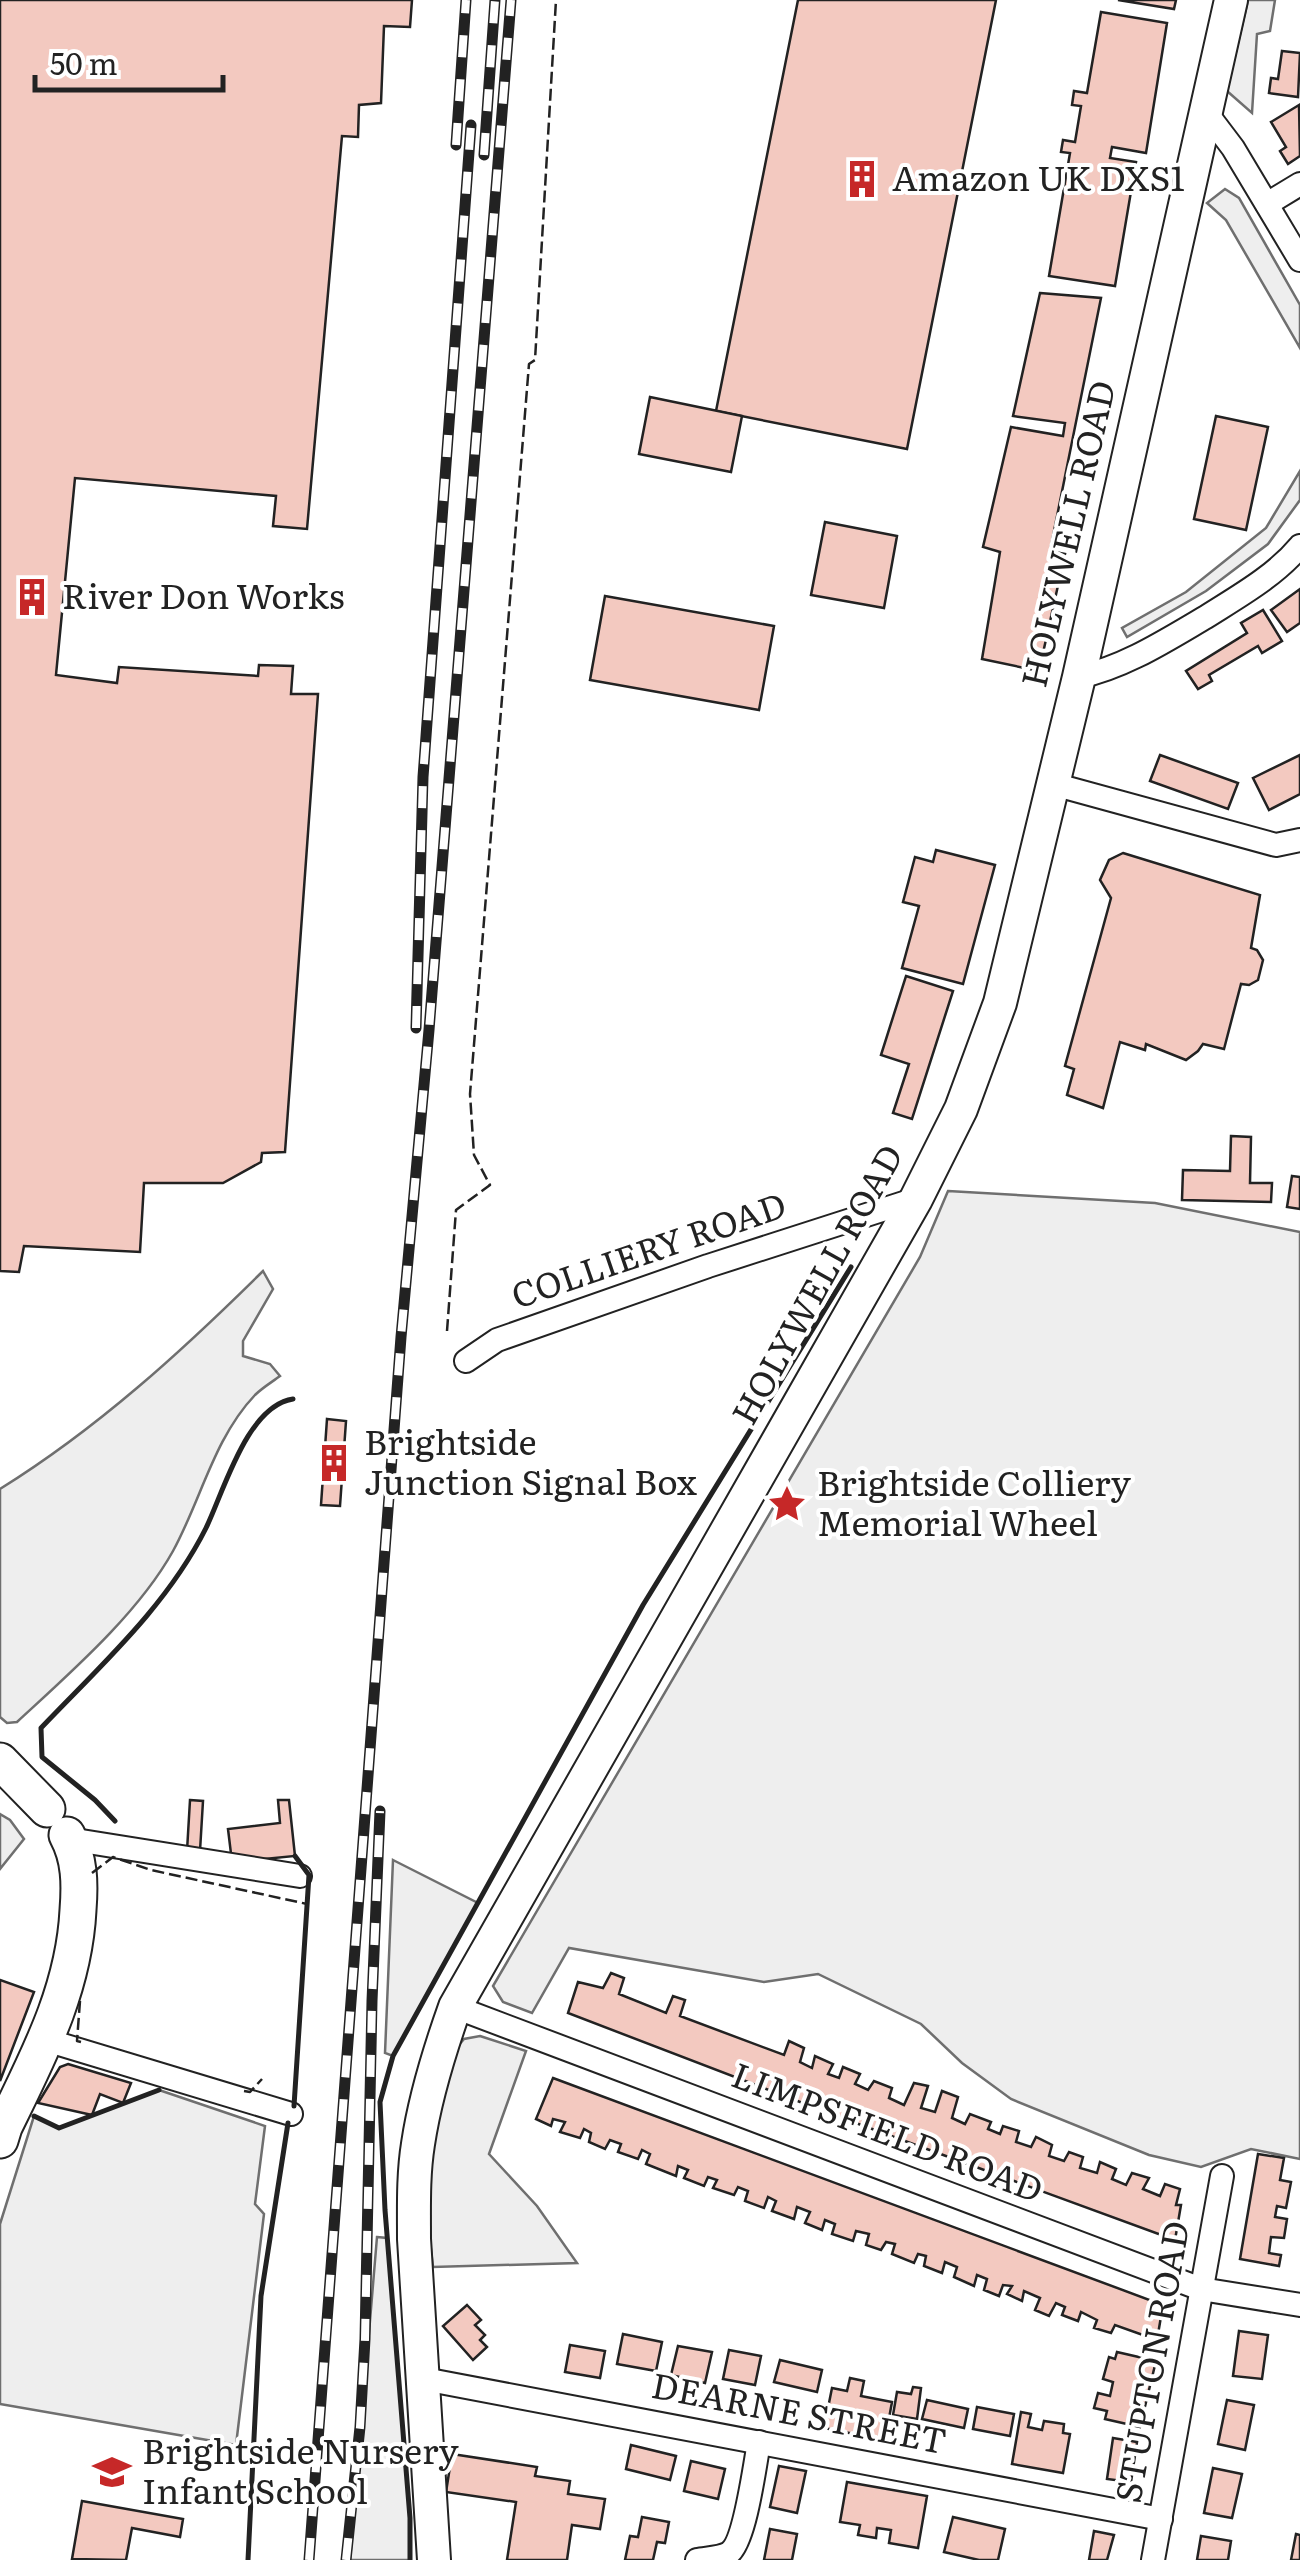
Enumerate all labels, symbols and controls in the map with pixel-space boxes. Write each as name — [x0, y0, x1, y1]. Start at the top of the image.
scale bar — [35, 30, 222, 92]
text: 50 m — [50, 40, 118, 84]
place label: Amazon UK DXS1 — [892, 150, 1185, 202]
building icon: Amazon UK DXS1 — [841, 158, 883, 200]
street label: HOLYWELL ROAD — [1006, 375, 1127, 692]
place label: River Don Works — [62, 568, 345, 620]
building icon: River Don Works — [11, 576, 53, 618]
street label: HOLYWELL ROAD — [717, 1134, 914, 1433]
street label: COLLIERY ROAD — [504, 1177, 792, 1320]
place label: Brightside Junction Signal Box — [364, 1414, 697, 1506]
building icon: Brightside Junction Signal Box — [313, 1442, 355, 1484]
place label: Brightside Colliery Memorial Wheel — [817, 1455, 1132, 1547]
place icon: Brightside Colliery Memorial Wheel — [766, 1483, 808, 1525]
street label: LIMPSFIELD ROAD — [725, 2047, 1051, 2213]
street label: STUPTON ROAD — [1100, 2216, 1200, 2506]
street label: DEARNE STREET — [648, 2357, 952, 2465]
place label: Brightside Nursery Infant School — [142, 2423, 459, 2515]
school or university icon: Brightside Nursery Infant School — [91, 2451, 133, 2493]

